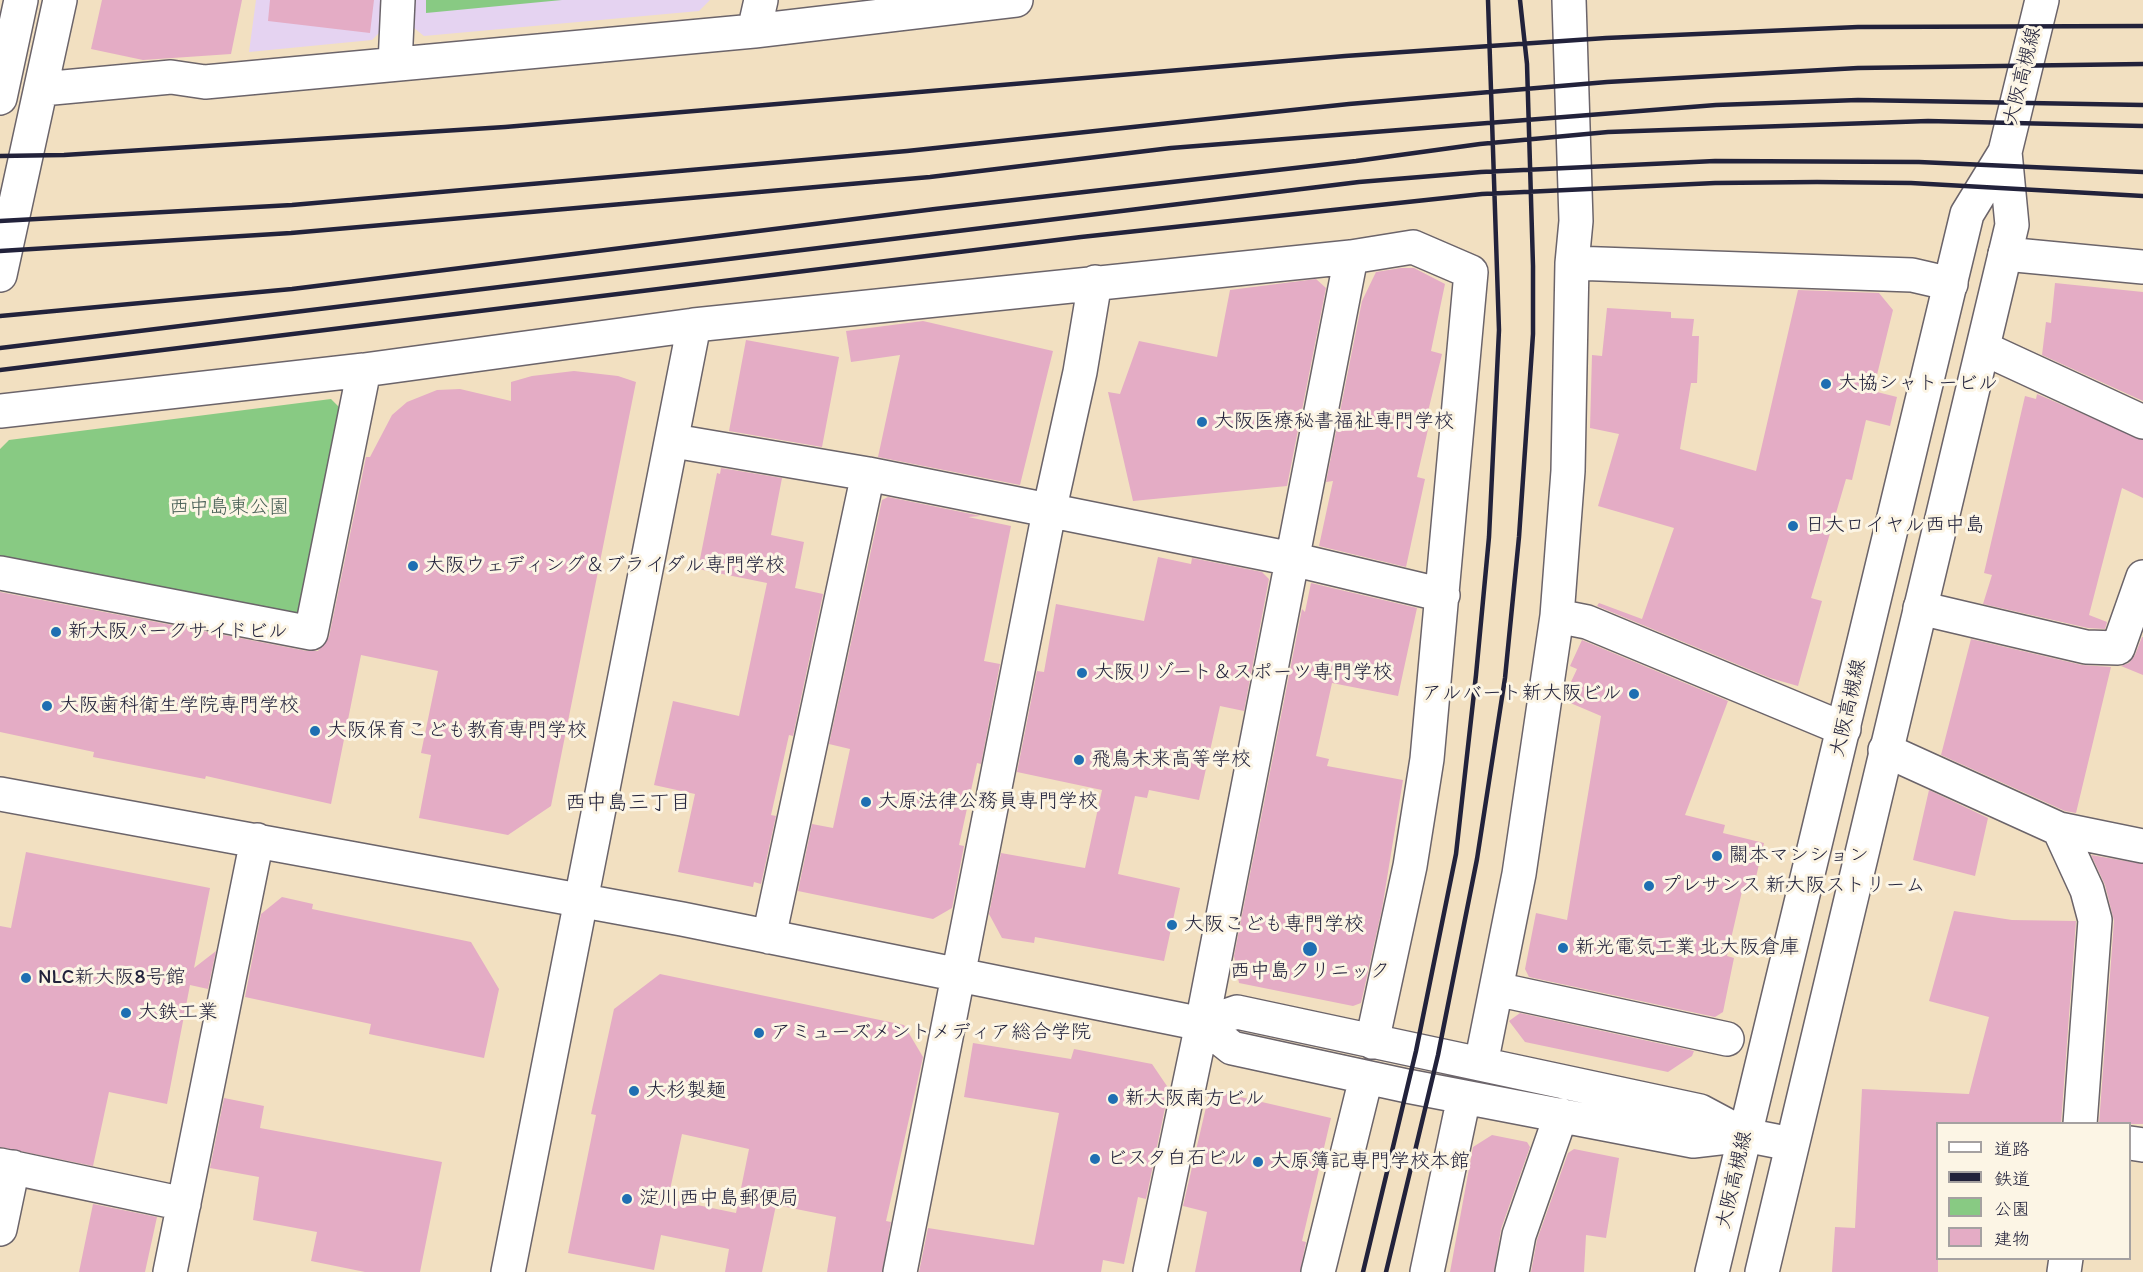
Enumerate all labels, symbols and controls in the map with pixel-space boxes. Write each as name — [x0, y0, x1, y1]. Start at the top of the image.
street label: 大阪高槻線 — [1999, 25, 2047, 127]
place label: 大協シャトービル — [1838, 372, 1998, 396]
marker: 大協シャトービル — [1819, 377, 1833, 391]
place label: 大阪医療秘書福祉専門学校 — [1214, 410, 1454, 434]
marker: 大阪医療秘書福祉専門学校 — [1195, 415, 1209, 429]
park label: 西中島東公園 — [169, 496, 289, 520]
place label: 日大ロイヤル西中島 — [1805, 514, 1985, 538]
marker: 日大ロイヤル西中島 — [1786, 519, 1800, 533]
place label: 大阪ウェディング＆ブライダル専門学校 — [425, 554, 785, 578]
marker: 大阪ウェディング＆ブライダル専門学校 — [406, 559, 420, 573]
place label: 新大阪パークサイドビル — [68, 620, 288, 644]
marker: 新大阪パークサイドビル — [49, 625, 63, 639]
street label: 大阪高槻線 — [1826, 657, 1872, 759]
place label: 大阪リゾート＆スポーツ専門学校 — [1094, 661, 1392, 685]
marker: 大阪リゾート＆スポーツ専門学校 — [1075, 666, 1089, 680]
place label: アルバート新大阪ビル — [1422, 682, 1622, 706]
marker: アルバート新大阪ビル — [1627, 687, 1641, 701]
place label: 大阪歯科衛生学院専門学校 — [59, 694, 299, 718]
marker: 大阪歯科衛生学院専門学校 — [40, 699, 54, 713]
place label: 大阪保育こども教育専門学校 — [327, 719, 587, 743]
marker: 大阪保育こども教育専門学校 — [308, 724, 322, 738]
place label: 飛鳥未来高等学校 — [1091, 748, 1251, 772]
marker: 飛鳥未来高等学校 — [1072, 753, 1086, 767]
place label: 大原法律公務員専門学校 — [878, 790, 1098, 814]
district label: 西中島三丁目 — [565, 791, 691, 817]
marker: 大原法律公務員専門学校 — [859, 795, 873, 809]
place label: 關本マンション — [1729, 844, 1869, 868]
marker: 關本マンション — [1710, 849, 1724, 863]
place label: プレサンス 新大阪ストリーム — [1661, 874, 1925, 898]
marker: プレサンス 新大阪ストリーム — [1642, 879, 1656, 893]
place label: 大阪こども専門学校 — [1184, 913, 1364, 937]
marker: 大阪こども専門学校 — [1165, 918, 1179, 932]
place label: 新光電気工業 北大阪倉庫 — [1575, 936, 1799, 960]
marker: 西中島クリニック — [1301, 940, 1319, 958]
marker: 新光電気工業 北大阪倉庫 — [1556, 941, 1570, 955]
place label: 西中島クリニック — [1230, 960, 1390, 984]
place label: NLC新大阪8号館 — [38, 966, 185, 990]
marker: NLC新大阪8号館 — [19, 971, 33, 985]
place label: 大鉄工業 — [138, 1001, 218, 1025]
marker: 大鉄工業 — [119, 1006, 133, 1020]
place label: アミューズメントメディア総合学院 — [771, 1021, 1091, 1045]
marker: アミューズメントメディア総合学院 — [752, 1026, 766, 1040]
place label: 大杉製麺 — [646, 1079, 726, 1103]
marker: 大杉製麺 — [627, 1084, 641, 1098]
place label: 新大阪南方ビル — [1125, 1087, 1265, 1111]
marker: 新大阪南方ビル — [1106, 1092, 1120, 1106]
legend — [1936, 1122, 2131, 1260]
street label: 大阪高槻線 — [1712, 1129, 1758, 1231]
text: 道路 — [1994, 1138, 2030, 1160]
place label: ビスタ白石ビル — [1107, 1147, 1247, 1171]
place label: 大原簿記専門学校本館 — [1270, 1150, 1470, 1174]
marker: ビスタ白石ビル — [1088, 1152, 1102, 1166]
marker: 大原簿記専門学校本館 — [1251, 1155, 1265, 1169]
text: 鉄道 — [1994, 1168, 2030, 1190]
place label: 淀川西中島郵便局 — [639, 1187, 799, 1211]
marker: 淀川西中島郵便局 — [620, 1192, 634, 1206]
text: 公園 — [1994, 1198, 2030, 1220]
text: 建物 — [1994, 1228, 2030, 1250]

